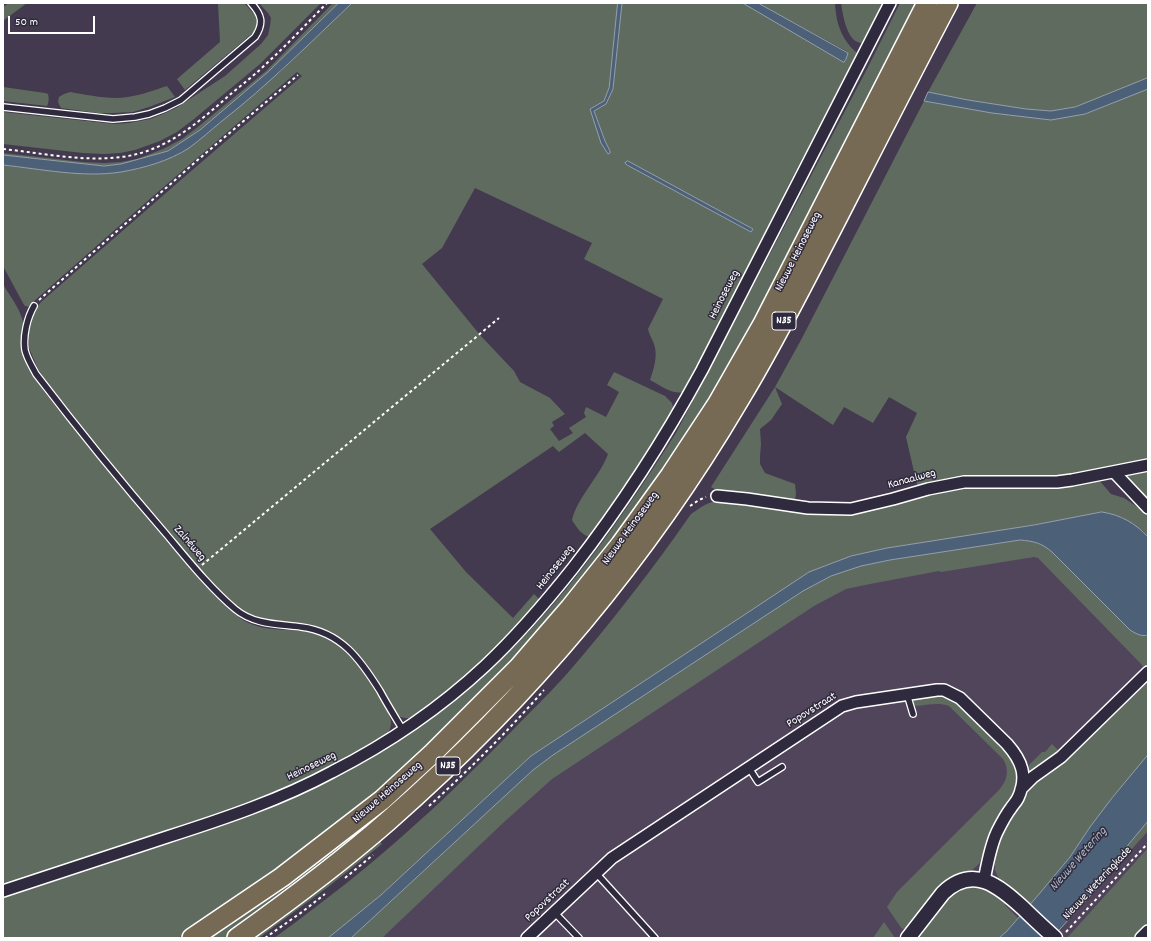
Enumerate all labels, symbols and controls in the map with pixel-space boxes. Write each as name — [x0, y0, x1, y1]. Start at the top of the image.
scale bar — [10, 8, 97, 34]
text: 50 m — [15, 14, 38, 31]
street label: Nieuwe Heinoseweg — [773, 210, 825, 294]
street label: Heinoseweg — [707, 268, 743, 322]
road number: N35 — [772, 312, 796, 330]
street label: Kanaalweg — [886, 467, 938, 493]
street label: Nieuwe Heinoseweg — [599, 489, 663, 569]
street label: Zalnéweg — [170, 523, 208, 565]
street label: Heinoseweg — [534, 543, 578, 593]
street label: Popovstraat — [784, 690, 840, 732]
street label: Heinoseweg — [285, 749, 339, 785]
road number: N35 — [436, 757, 460, 775]
street label: Nieuwe Heinoseweg — [350, 759, 426, 827]
water label: Nieuwe Wetering — [1047, 825, 1111, 895]
street label: Nieuwe Weteringkade — [1060, 844, 1136, 924]
street label: Popovstraat — [523, 877, 573, 925]

